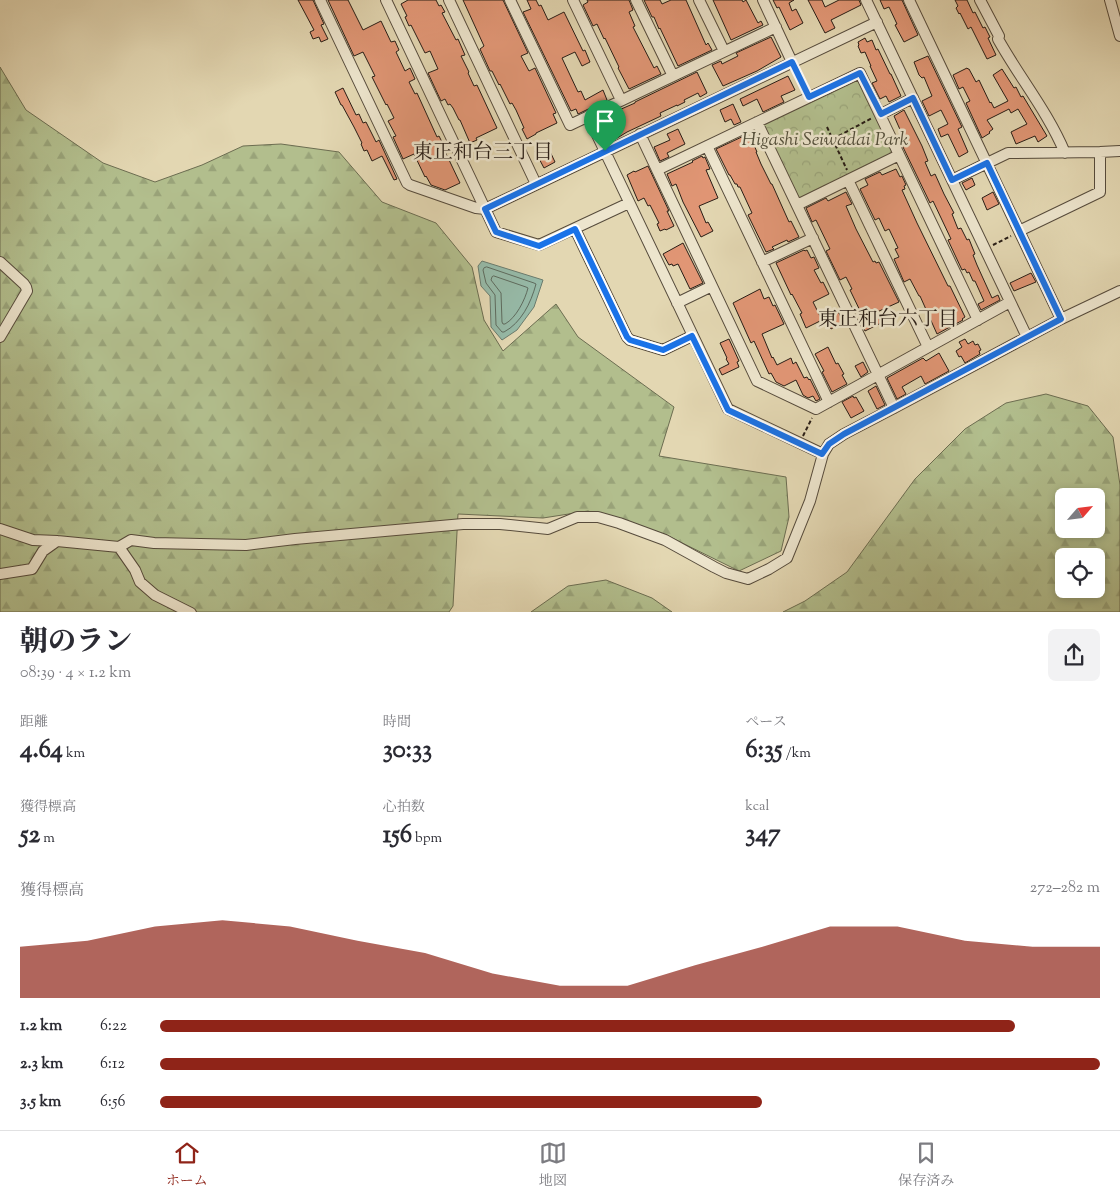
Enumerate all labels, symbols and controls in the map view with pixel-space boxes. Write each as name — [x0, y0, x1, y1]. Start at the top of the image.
pin — [584, 100, 626, 151]
icon: arrive — [591, 107, 619, 135]
park label: Higashi Seiwadai Park — [742, 127, 909, 154]
district label: 東正和台三丁目 — [413, 139, 553, 168]
district label: 東正和台六丁目 — [818, 306, 958, 335]
north arrow — [1055, 488, 1105, 538]
map controls — [1055, 488, 1105, 598]
button: locate — [1055, 548, 1105, 598]
text: 朝のラン — [20, 623, 132, 663]
button: share — [1048, 629, 1100, 681]
text: 08:39 · 4 × 1.2 km — [20, 662, 131, 685]
text: 距離 — [20, 713, 48, 733]
text: 時間 — [383, 713, 411, 733]
text: ペース — [745, 713, 787, 733]
text: 4.64 — [20, 733, 63, 769]
text: 30:33 — [383, 733, 432, 769]
text: 6:35 — [745, 733, 783, 769]
text: km — [63, 744, 85, 764]
text: /km — [783, 744, 811, 764]
text: kcal — [745, 797, 769, 817]
text: 獲得標高 — [20, 798, 76, 818]
text: 心拍数 — [383, 798, 425, 818]
text: 347 — [745, 817, 781, 853]
text: 52 — [20, 818, 40, 854]
text: 156 — [383, 818, 412, 854]
text: m — [40, 829, 55, 849]
text: bpm — [412, 829, 442, 849]
text: 272–282 m — [1030, 877, 1100, 900]
text: 獲得標高 — [20, 880, 84, 903]
text: 1.2 km — [20, 1015, 62, 1038]
text: 6:22 — [100, 1015, 127, 1038]
text: 2.3 km — [20, 1053, 63, 1076]
text: 6:12 — [100, 1053, 125, 1076]
text: 3.5 km — [20, 1091, 61, 1114]
text: 6:56 — [100, 1091, 125, 1114]
tab: ホーム — [166, 1139, 208, 1192]
tab: 地図 — [539, 1139, 567, 1192]
tab: 保存済み — [898, 1139, 954, 1192]

